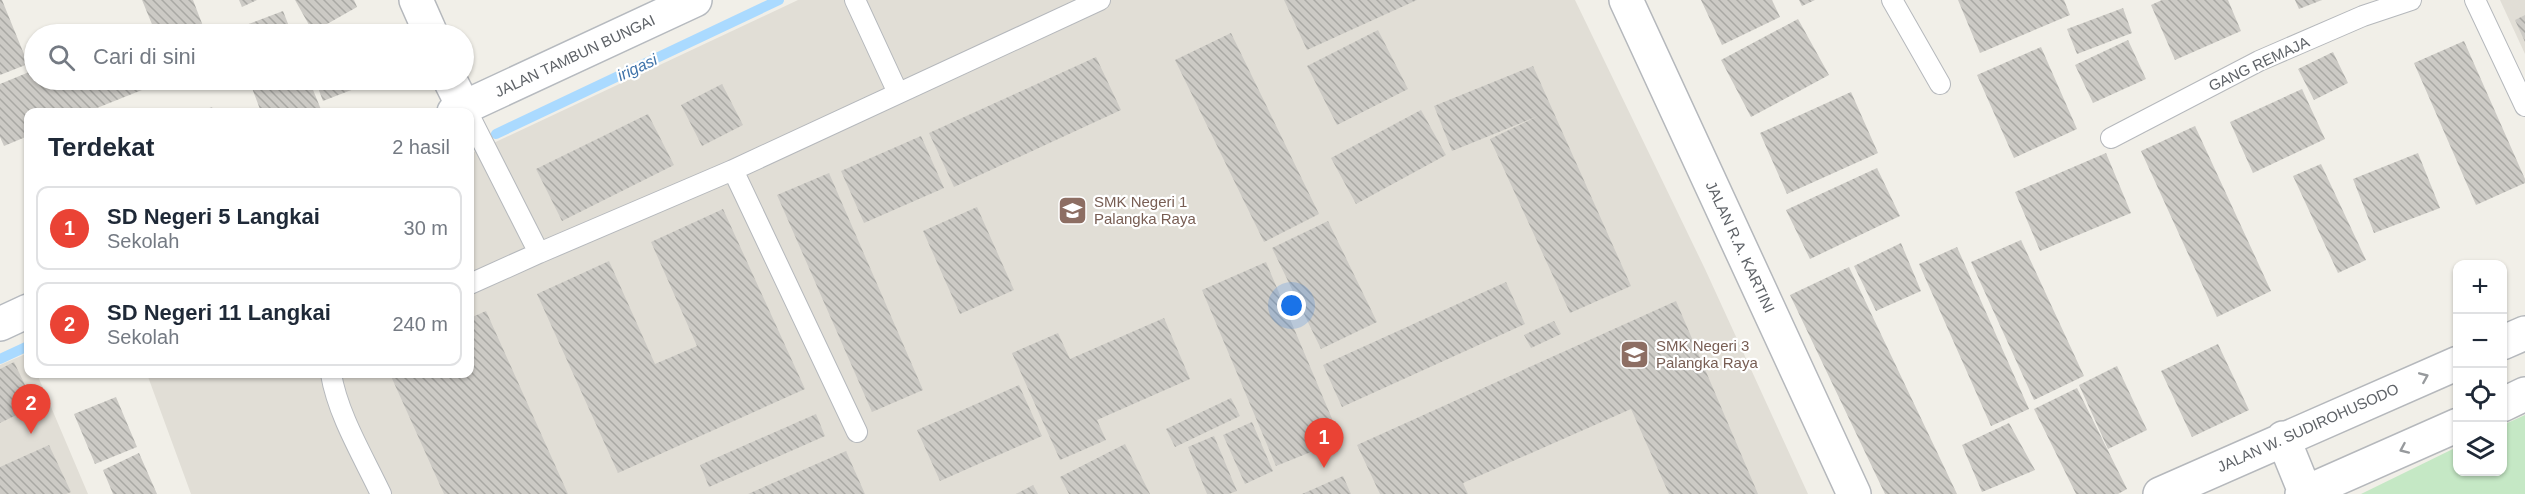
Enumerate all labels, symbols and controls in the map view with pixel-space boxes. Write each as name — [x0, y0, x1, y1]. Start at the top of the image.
street label: JALAN TAMBUN BUNGAI — [492, 11, 657, 100]
search box — [24, 24, 474, 90]
street label: GANG REMAJA — [2206, 33, 2312, 94]
icon: search — [45, 41, 78, 74]
text: Cari di sini — [93, 44, 196, 69]
water label: irigasi — [615, 51, 660, 84]
text: Terdekat — [48, 132, 154, 162]
text: 2 hasil — [392, 136, 450, 158]
street label: JALAN R.A. KARTINI — [1703, 178, 1778, 315]
place label: SMK Negeri 1 Palangka Raya — [1094, 193, 1196, 227]
school or university icon: SMK Negeri 1 Palangka Raya — [1057, 195, 1089, 227]
text: SD Negeri 5 Langkai — [107, 204, 320, 229]
text: 1 — [64, 217, 75, 239]
text: 30 m — [404, 217, 448, 239]
text: Sekolah — [107, 230, 179, 252]
map controls — [2453, 260, 2507, 476]
button: + — [2453, 260, 2507, 314]
your location — [1277, 291, 1306, 320]
text: SD Negeri 11 Langkai — [107, 300, 331, 325]
text: 2 — [64, 313, 75, 335]
text: 240 m — [392, 313, 448, 335]
button: − — [2453, 314, 2507, 368]
text: Sekolah — [107, 326, 179, 348]
place label: SMK Negeri 3 Palangka Raya — [1656, 337, 1758, 371]
school or university icon: SMK Negeri 3 Palangka Raya — [1619, 339, 1651, 371]
button: locate — [2453, 368, 2507, 422]
one-way arrow — [2418, 372, 2429, 384]
street label: JALAN W. SUDIROHUSODO — [2214, 380, 2401, 475]
pin: 2 — [12, 384, 51, 434]
pin: 1 — [1304, 418, 1344, 468]
button: layers — [2453, 422, 2507, 476]
one-way arrow — [2400, 442, 2411, 454]

